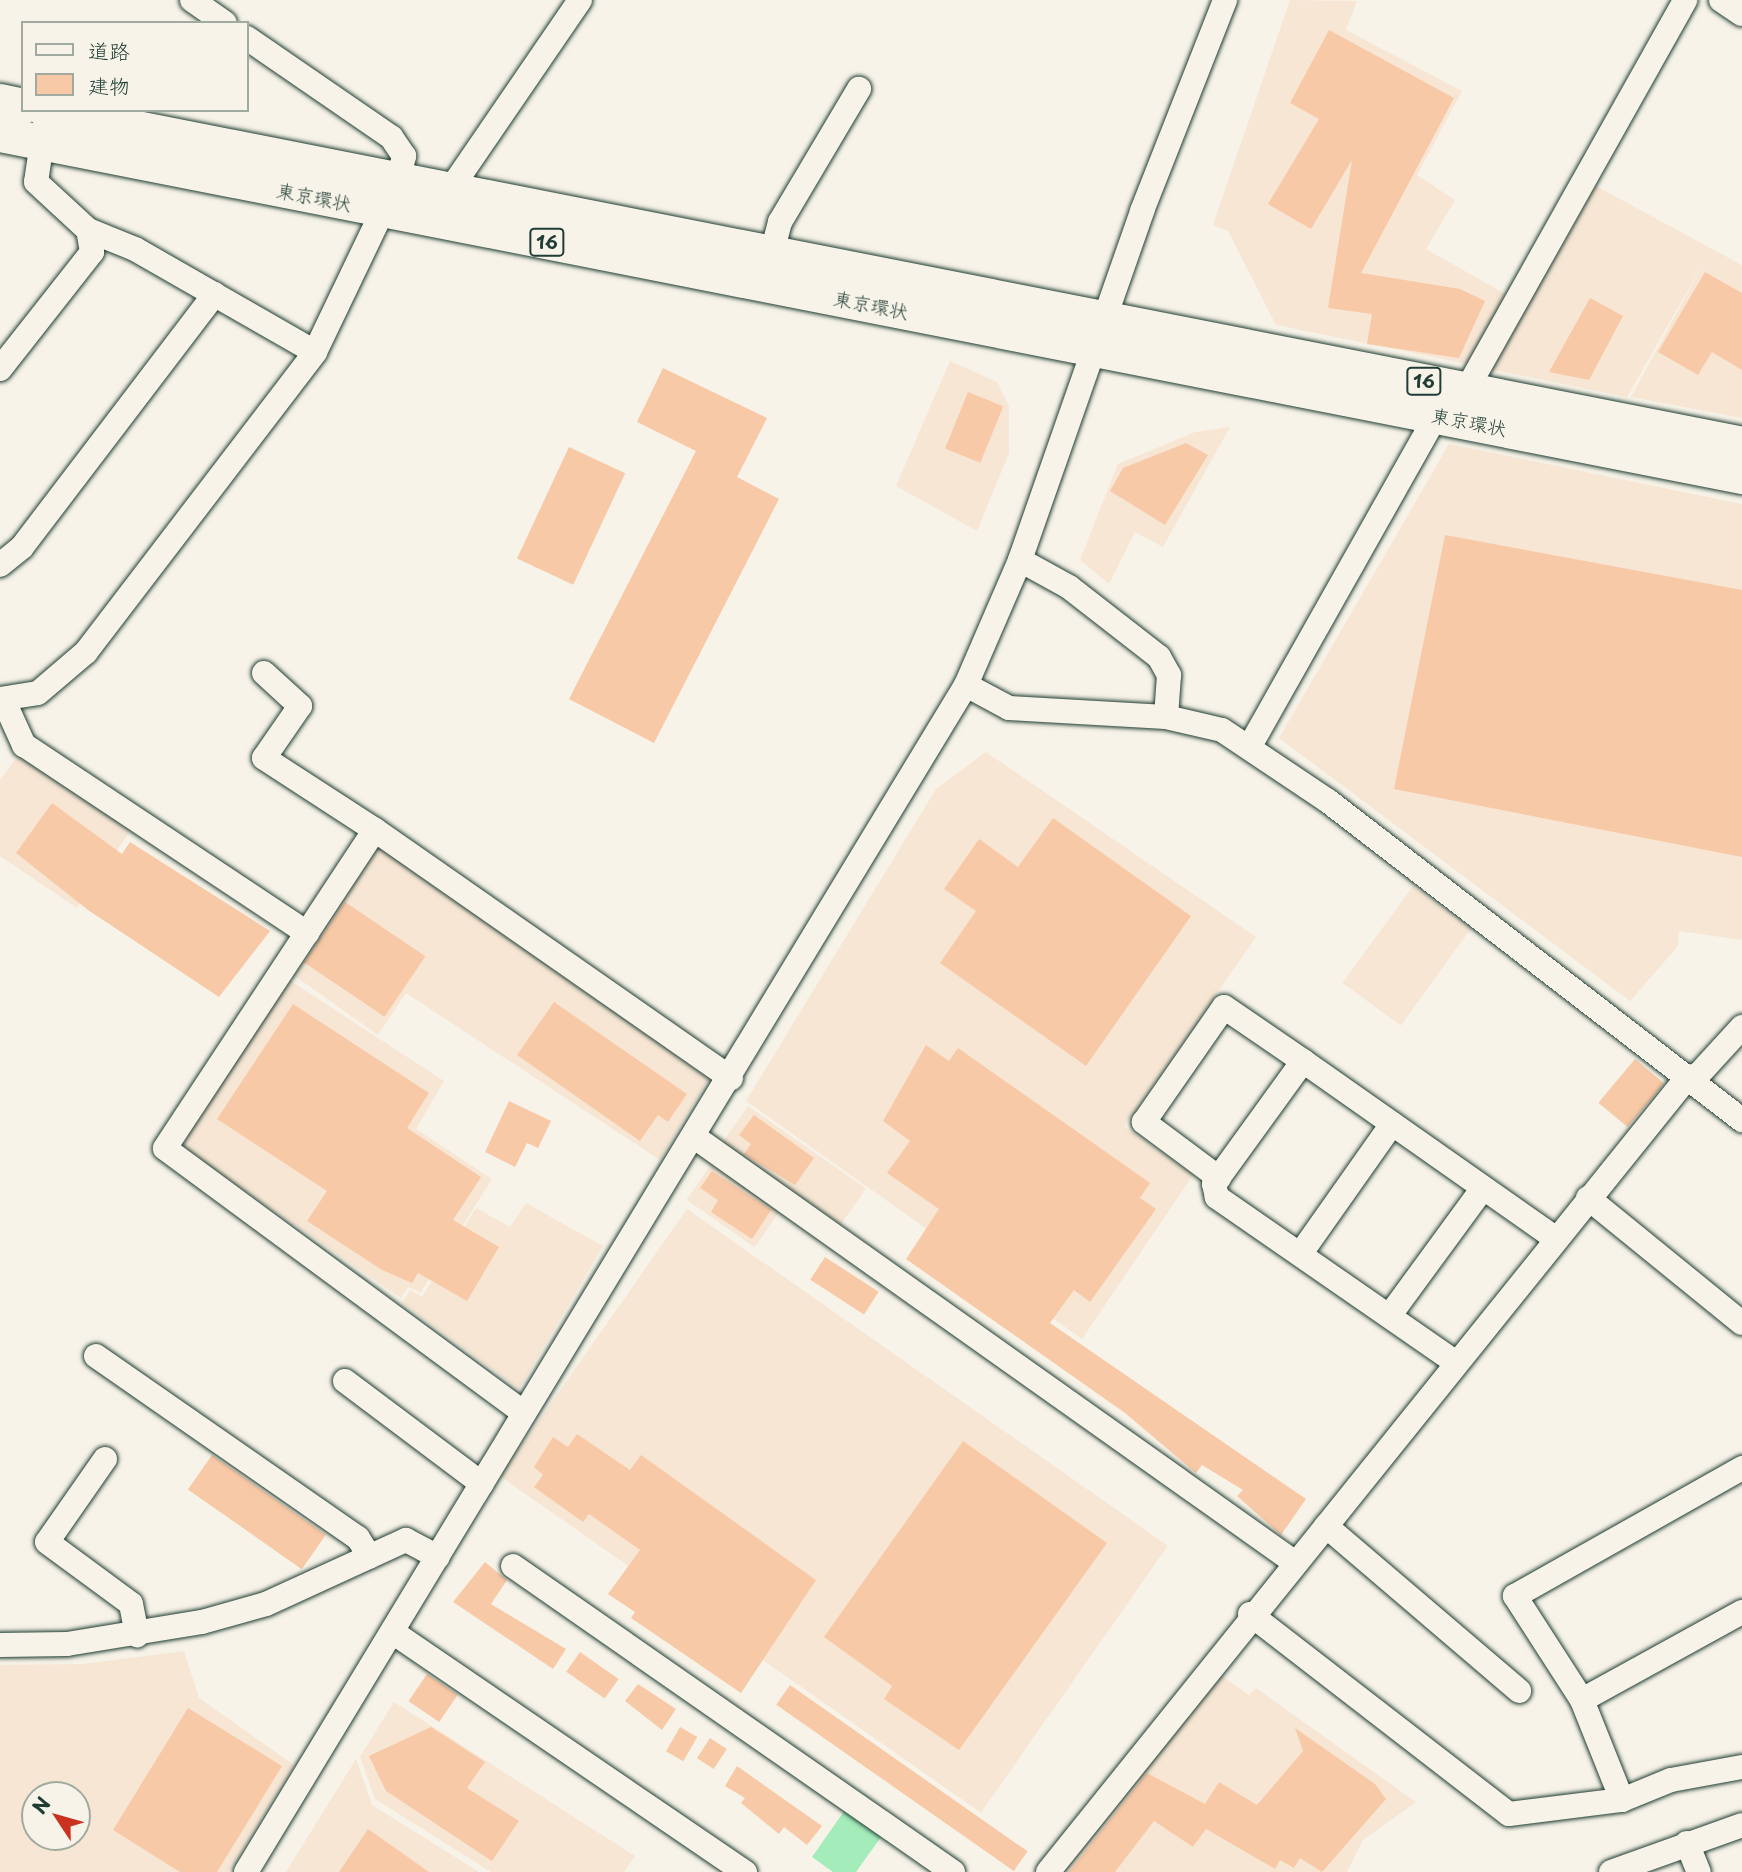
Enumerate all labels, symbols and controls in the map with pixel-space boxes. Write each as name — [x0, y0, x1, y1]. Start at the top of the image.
legend — [21, 21, 248, 112]
text: 道路 — [88, 34, 130, 66]
text: 建物 — [88, 69, 130, 101]
street label: 東京環状 — [275, 179, 353, 215]
road number: 16 — [528, 228, 566, 256]
street label: 東京環状 — [832, 287, 910, 323]
road number: 16 — [1405, 366, 1443, 396]
street label: 東京環状 — [1430, 404, 1508, 440]
north arrow — [21, 1781, 91, 1851]
text: N — [25, 1791, 56, 1819]

